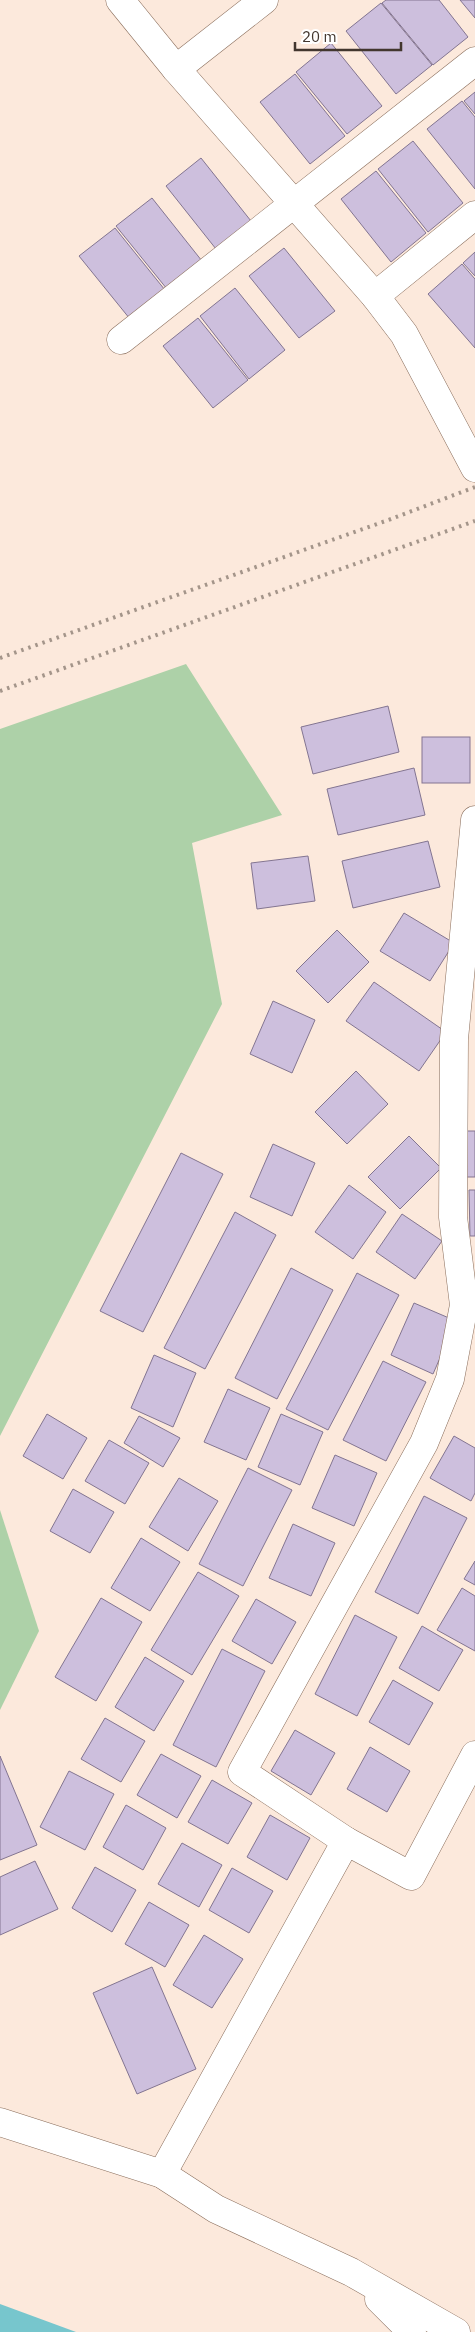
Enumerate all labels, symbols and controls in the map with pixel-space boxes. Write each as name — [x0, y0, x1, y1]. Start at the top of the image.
scale bar — [295, 20, 401, 52]
text: 20 m — [302, 27, 337, 46]

